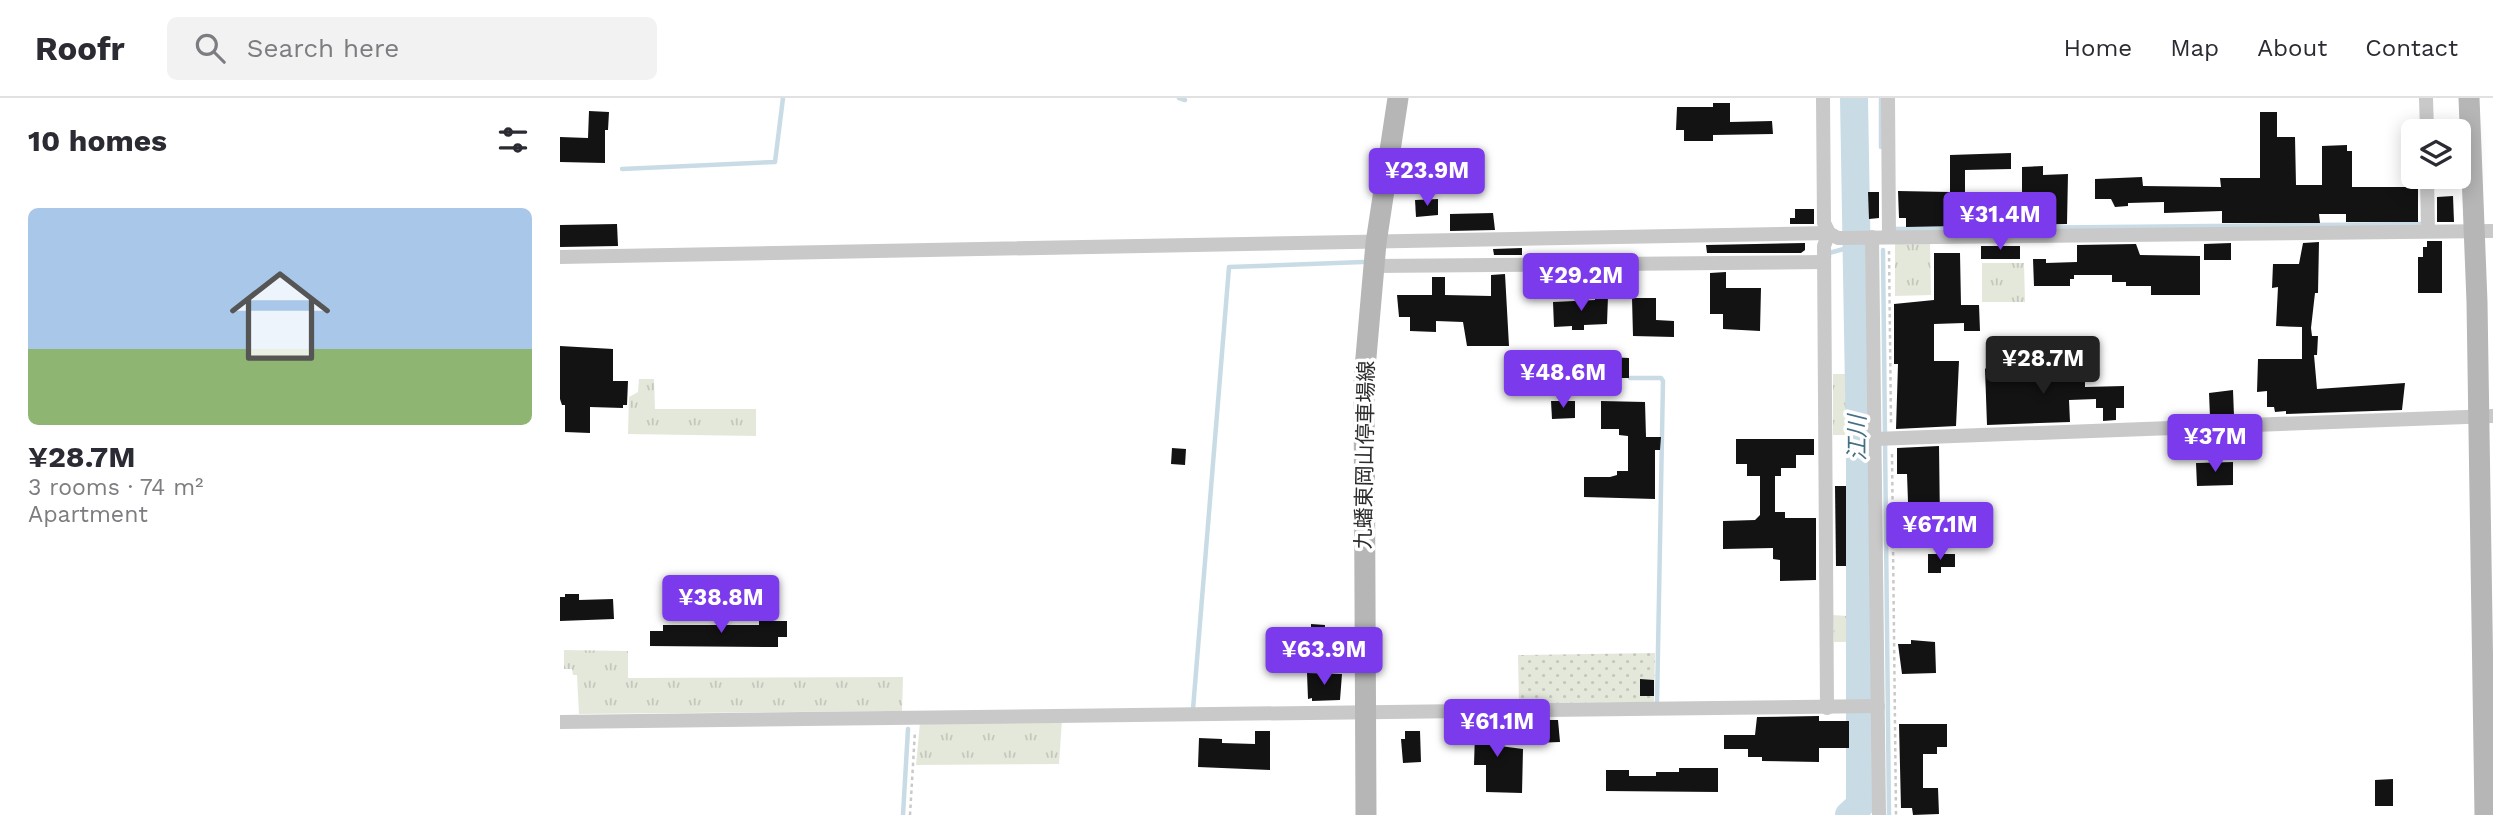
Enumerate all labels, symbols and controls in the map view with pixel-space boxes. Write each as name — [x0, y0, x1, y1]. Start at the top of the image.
search box — [167, 17, 657, 80]
text: Roofr — [35, 29, 125, 68]
icon: search — [191, 29, 229, 67]
text: Search here — [247, 33, 399, 63]
text: Home — [2064, 34, 2132, 62]
text: Map — [2170, 34, 2219, 62]
text: About — [2257, 34, 2327, 62]
text: Contact — [2365, 34, 2458, 62]
map controls — [2401, 119, 2471, 189]
button: layers — [2401, 119, 2471, 189]
icon: filters — [494, 121, 532, 159]
text: 10 homes — [28, 123, 167, 158]
pin: ¥23.9M — [1370, 148, 1484, 208]
text: ¥23.9M — [1385, 157, 1469, 184]
pin: ¥31.4M — [1943, 192, 2057, 252]
text: ¥31.4M — [1959, 201, 2041, 228]
icon: home — [217, 253, 343, 379]
pin: ¥29.2M — [1524, 254, 1638, 313]
text: ¥29.2M — [1539, 262, 1623, 289]
pin: ¥28.7M — [1986, 336, 2100, 396]
text: ¥28.7M — [2002, 345, 2084, 372]
pin: ¥48.6M — [1506, 350, 1620, 410]
text: ¥48.6M — [1520, 359, 1606, 386]
street label: 九蟠東岡山停車場線 — [1350, 360, 1379, 550]
water label: 江川 — [1844, 412, 1871, 461]
pin: ¥37M — [2174, 414, 2256, 474]
text: ¥37M — [2183, 423, 2247, 450]
text: ¥28.7M — [28, 439, 136, 474]
text: 3 rooms · 74 m² — [28, 474, 203, 501]
text: Apartment — [28, 501, 148, 528]
pin: ¥67.1M — [1883, 503, 1997, 562]
text: ¥67.1M — [1902, 511, 1978, 538]
pin: ¥38.8M — [664, 575, 778, 635]
text: ¥38.8M — [678, 584, 764, 611]
pin: ¥63.9M — [1267, 628, 1381, 687]
text: ¥63.9M — [1282, 636, 1366, 663]
pin: ¥61.1M — [1440, 700, 1554, 759]
text: ¥61.1M — [1460, 708, 1534, 735]

